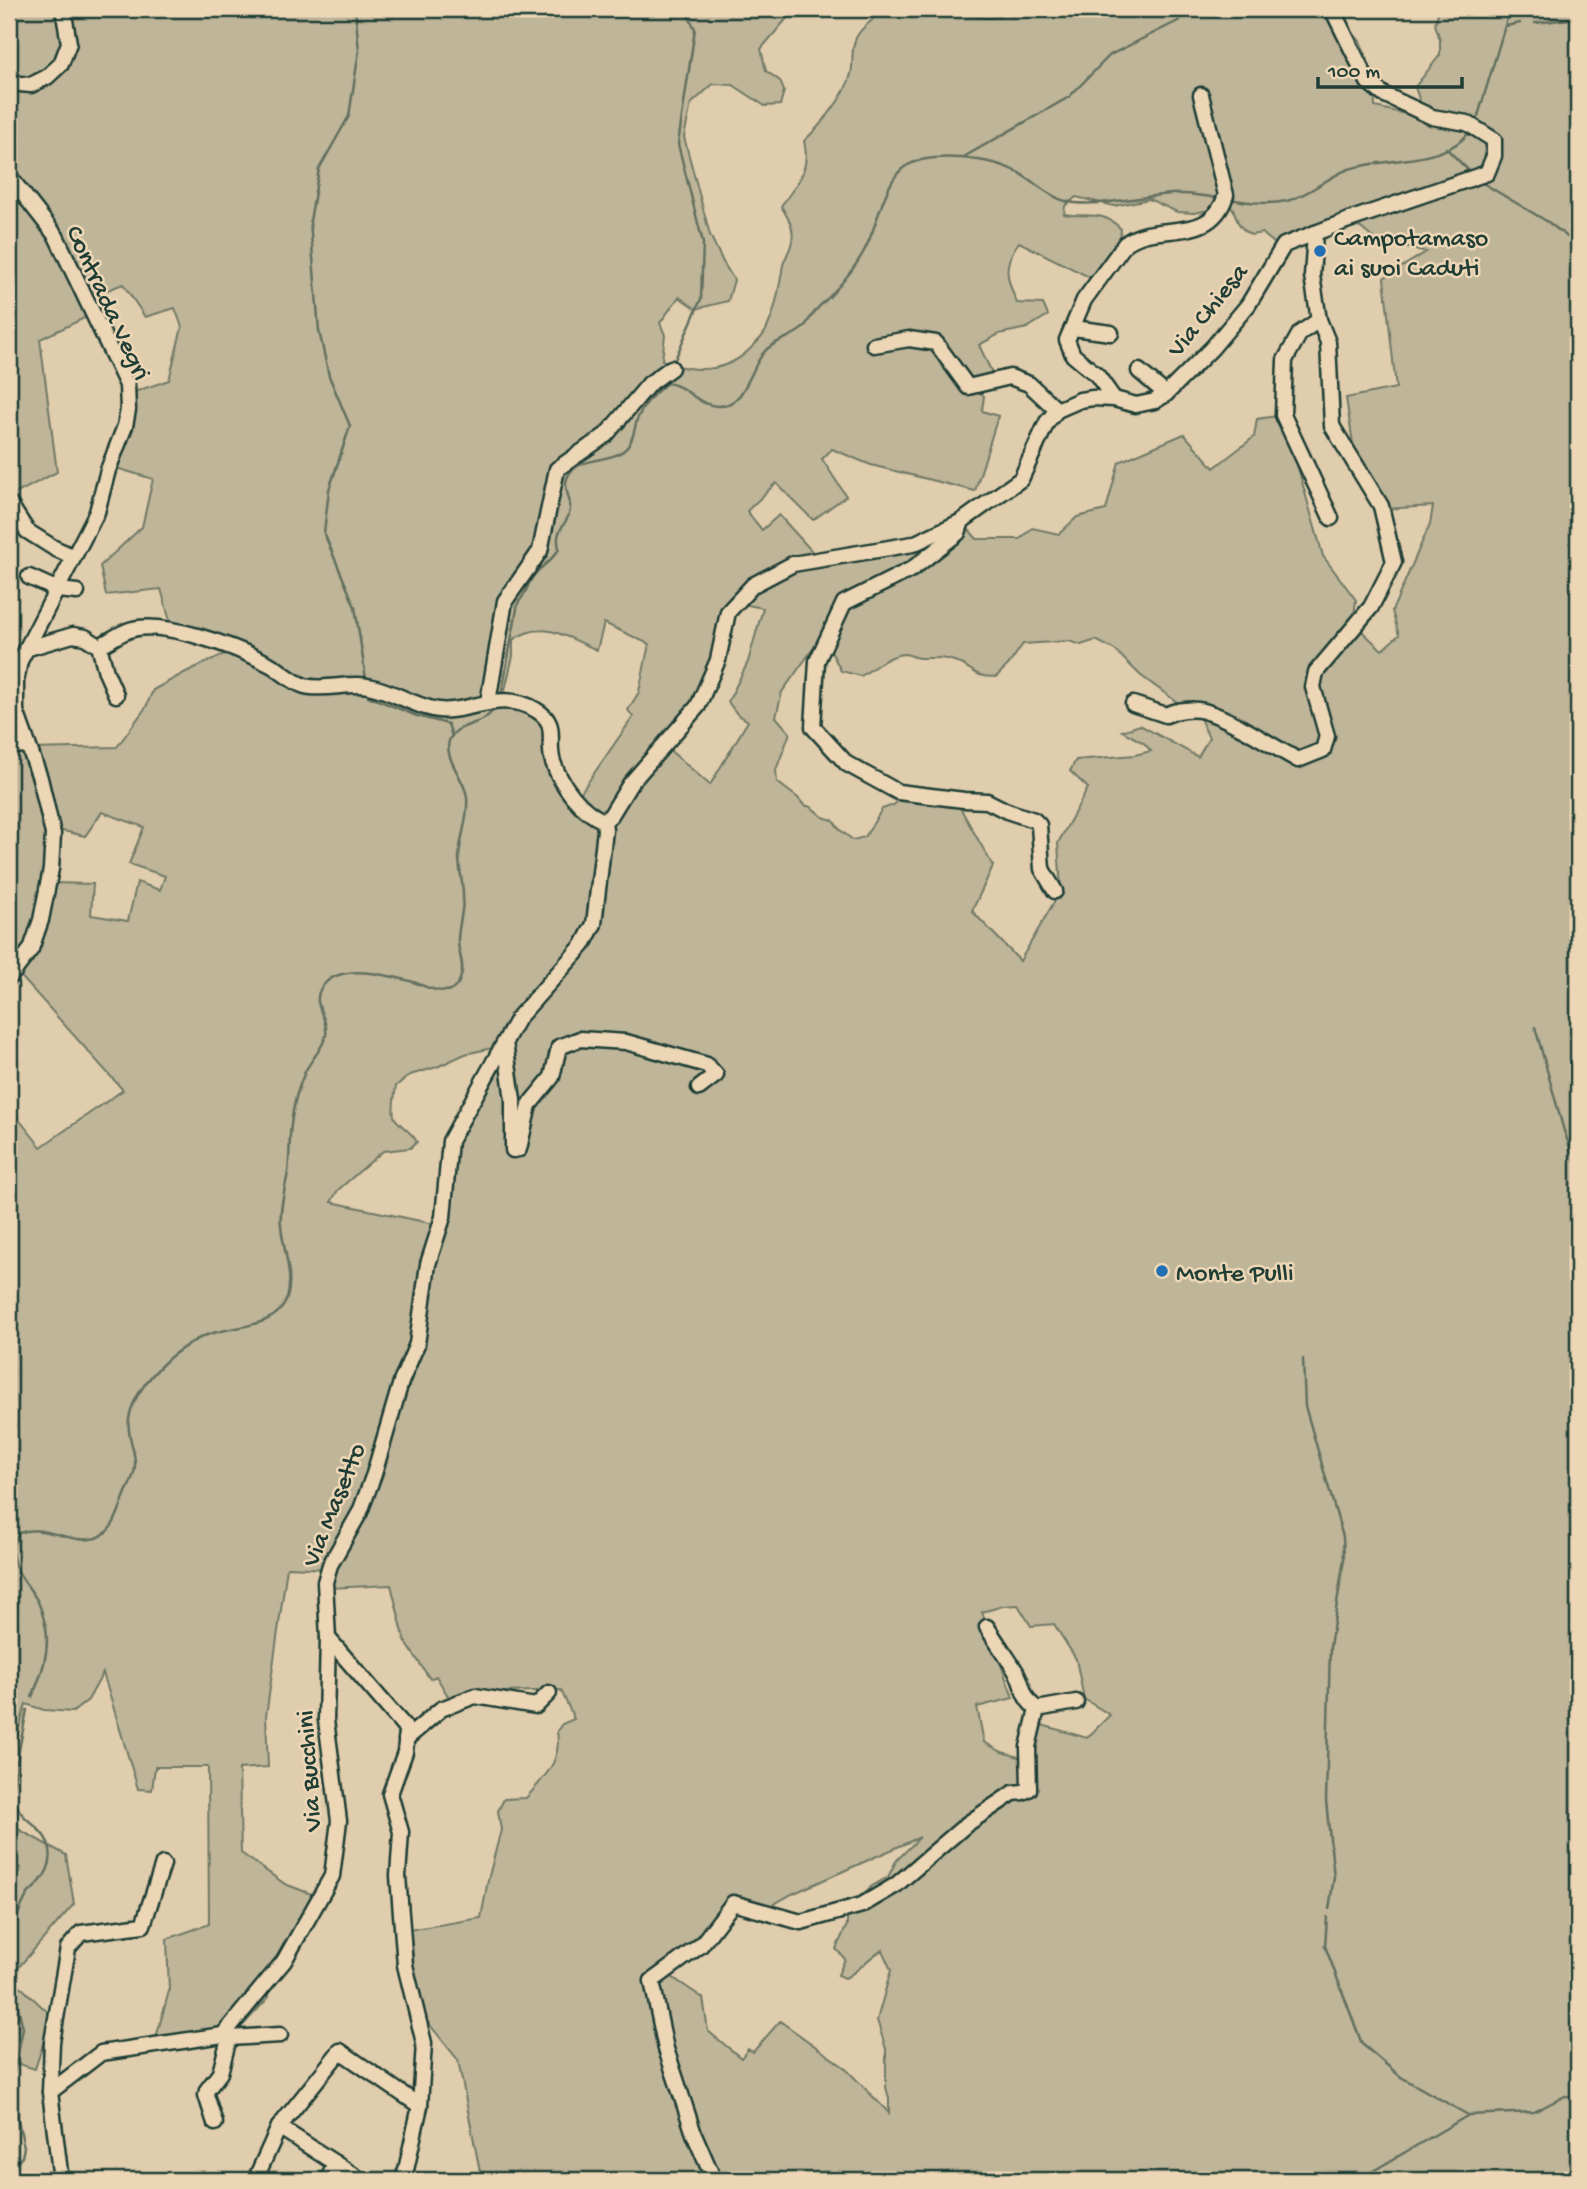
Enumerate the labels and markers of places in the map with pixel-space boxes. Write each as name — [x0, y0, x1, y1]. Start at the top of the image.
place label: Campotamaso ai suoi Caduti — [1334, 225, 1488, 286]
marker: Campotamaso ai suoi Caduti — [1312, 243, 1328, 259]
place label: Monte Pulli — [1176, 1260, 1294, 1291]
marker: Monte Pulli — [1154, 1263, 1170, 1279]

